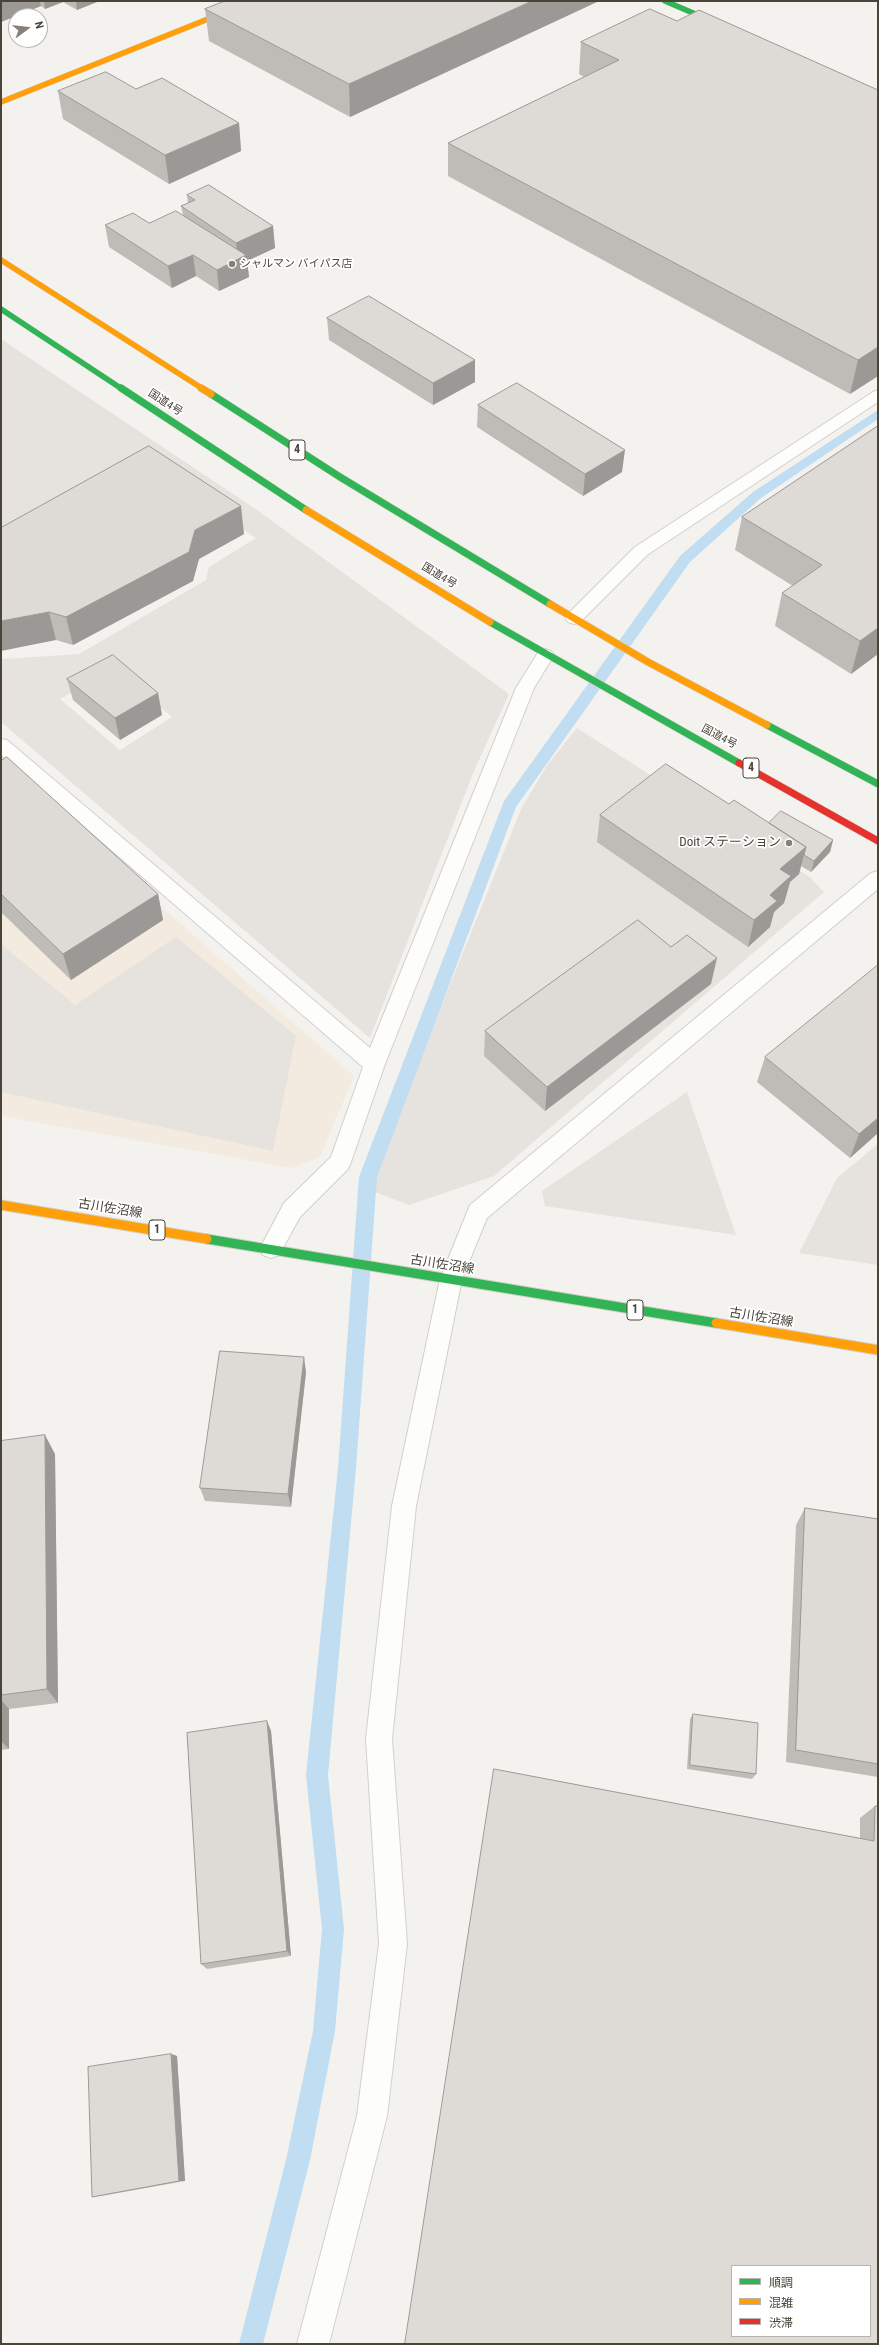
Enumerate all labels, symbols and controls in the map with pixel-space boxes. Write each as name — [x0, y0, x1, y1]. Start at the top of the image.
north arrow — [8, 8, 48, 48]
text: N — [32, 20, 46, 30]
place label: シャルマン バイパス店 — [240, 257, 353, 271]
marker: シャルマン バイパス店 — [227, 259, 237, 269]
street label: 国道4号 — [145, 387, 185, 419]
road number: 4 — [289, 440, 305, 460]
street label: 国道4号 — [419, 560, 459, 592]
street label: 国道4号 — [699, 722, 739, 752]
road number: 4 — [743, 758, 759, 778]
place label: Doit ステーション — [679, 835, 781, 851]
marker: Doit ステーション — [784, 838, 794, 848]
street label: 古川佐沼線 — [77, 1196, 143, 1222]
road number: 1 — [149, 1220, 165, 1240]
street label: 古川佐沼線 — [409, 1252, 475, 1278]
road number: 1 — [627, 1300, 643, 1320]
street label: 古川佐沼線 — [728, 1305, 794, 1331]
legend — [731, 2265, 871, 2337]
text: 順調 — [769, 2276, 793, 2290]
text: 混雑 — [769, 2296, 793, 2310]
text: 渋滞 — [769, 2316, 793, 2330]

